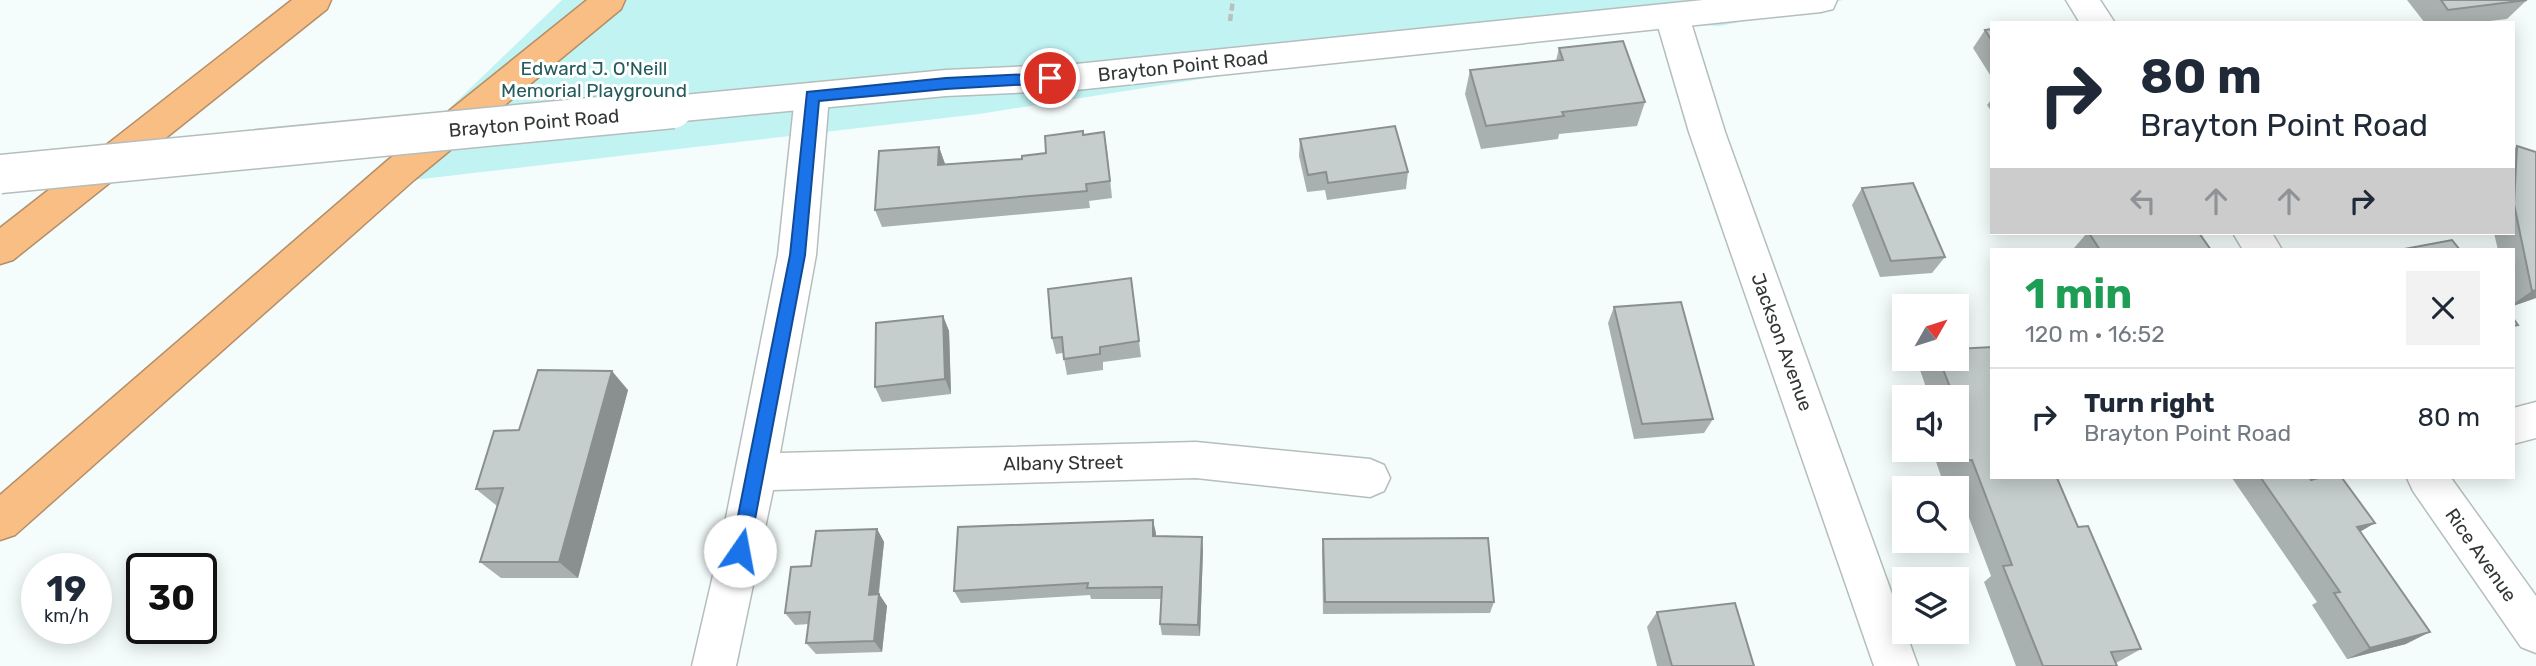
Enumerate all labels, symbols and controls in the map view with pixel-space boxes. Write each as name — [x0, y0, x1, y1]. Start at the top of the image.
street label: Brayton Point Road — [1097, 46, 1269, 86]
text: 80 m — [2140, 47, 2262, 105]
pin — [1020, 48, 1080, 108]
icon: right — [2025, 49, 2116, 140]
park label: Edward J. O'Neill Memorial Playground — [501, 57, 687, 102]
icon: arrive — [1031, 59, 1069, 97]
street label: Brayton Point Road — [448, 104, 620, 142]
text: Brayton Point Road — [2140, 106, 2428, 144]
icon: left — [2124, 182, 2162, 220]
icon: ahead — [2197, 182, 2235, 220]
icon: ahead — [2270, 182, 2308, 220]
icon: right — [2343, 182, 2381, 220]
text: 1 min — [2025, 269, 2132, 319]
street label: Jackson Avenue — [1746, 270, 1818, 414]
button: close — [2406, 271, 2480, 345]
north arrow — [1892, 294, 1969, 371]
map controls — [1892, 294, 1969, 644]
text: 120 m · 16:52 — [2025, 320, 2165, 348]
button: sound — [1892, 385, 1969, 462]
text: Turn right — [2084, 388, 2214, 419]
icon: right — [2025, 398, 2063, 436]
text: 80 m — [2417, 402, 2480, 433]
text: Brayton Point Road — [2084, 419, 2291, 447]
street label: Albany Street — [1003, 450, 1124, 476]
button: search — [1892, 476, 1969, 553]
street label: Rice Avenue — [2440, 504, 2522, 606]
position arrow — [703, 514, 777, 588]
speed limit sign: 30 — [126, 553, 217, 644]
button: layers — [1892, 567, 1969, 644]
text: 19 — [47, 568, 86, 610]
text: km/h — [44, 605, 89, 627]

